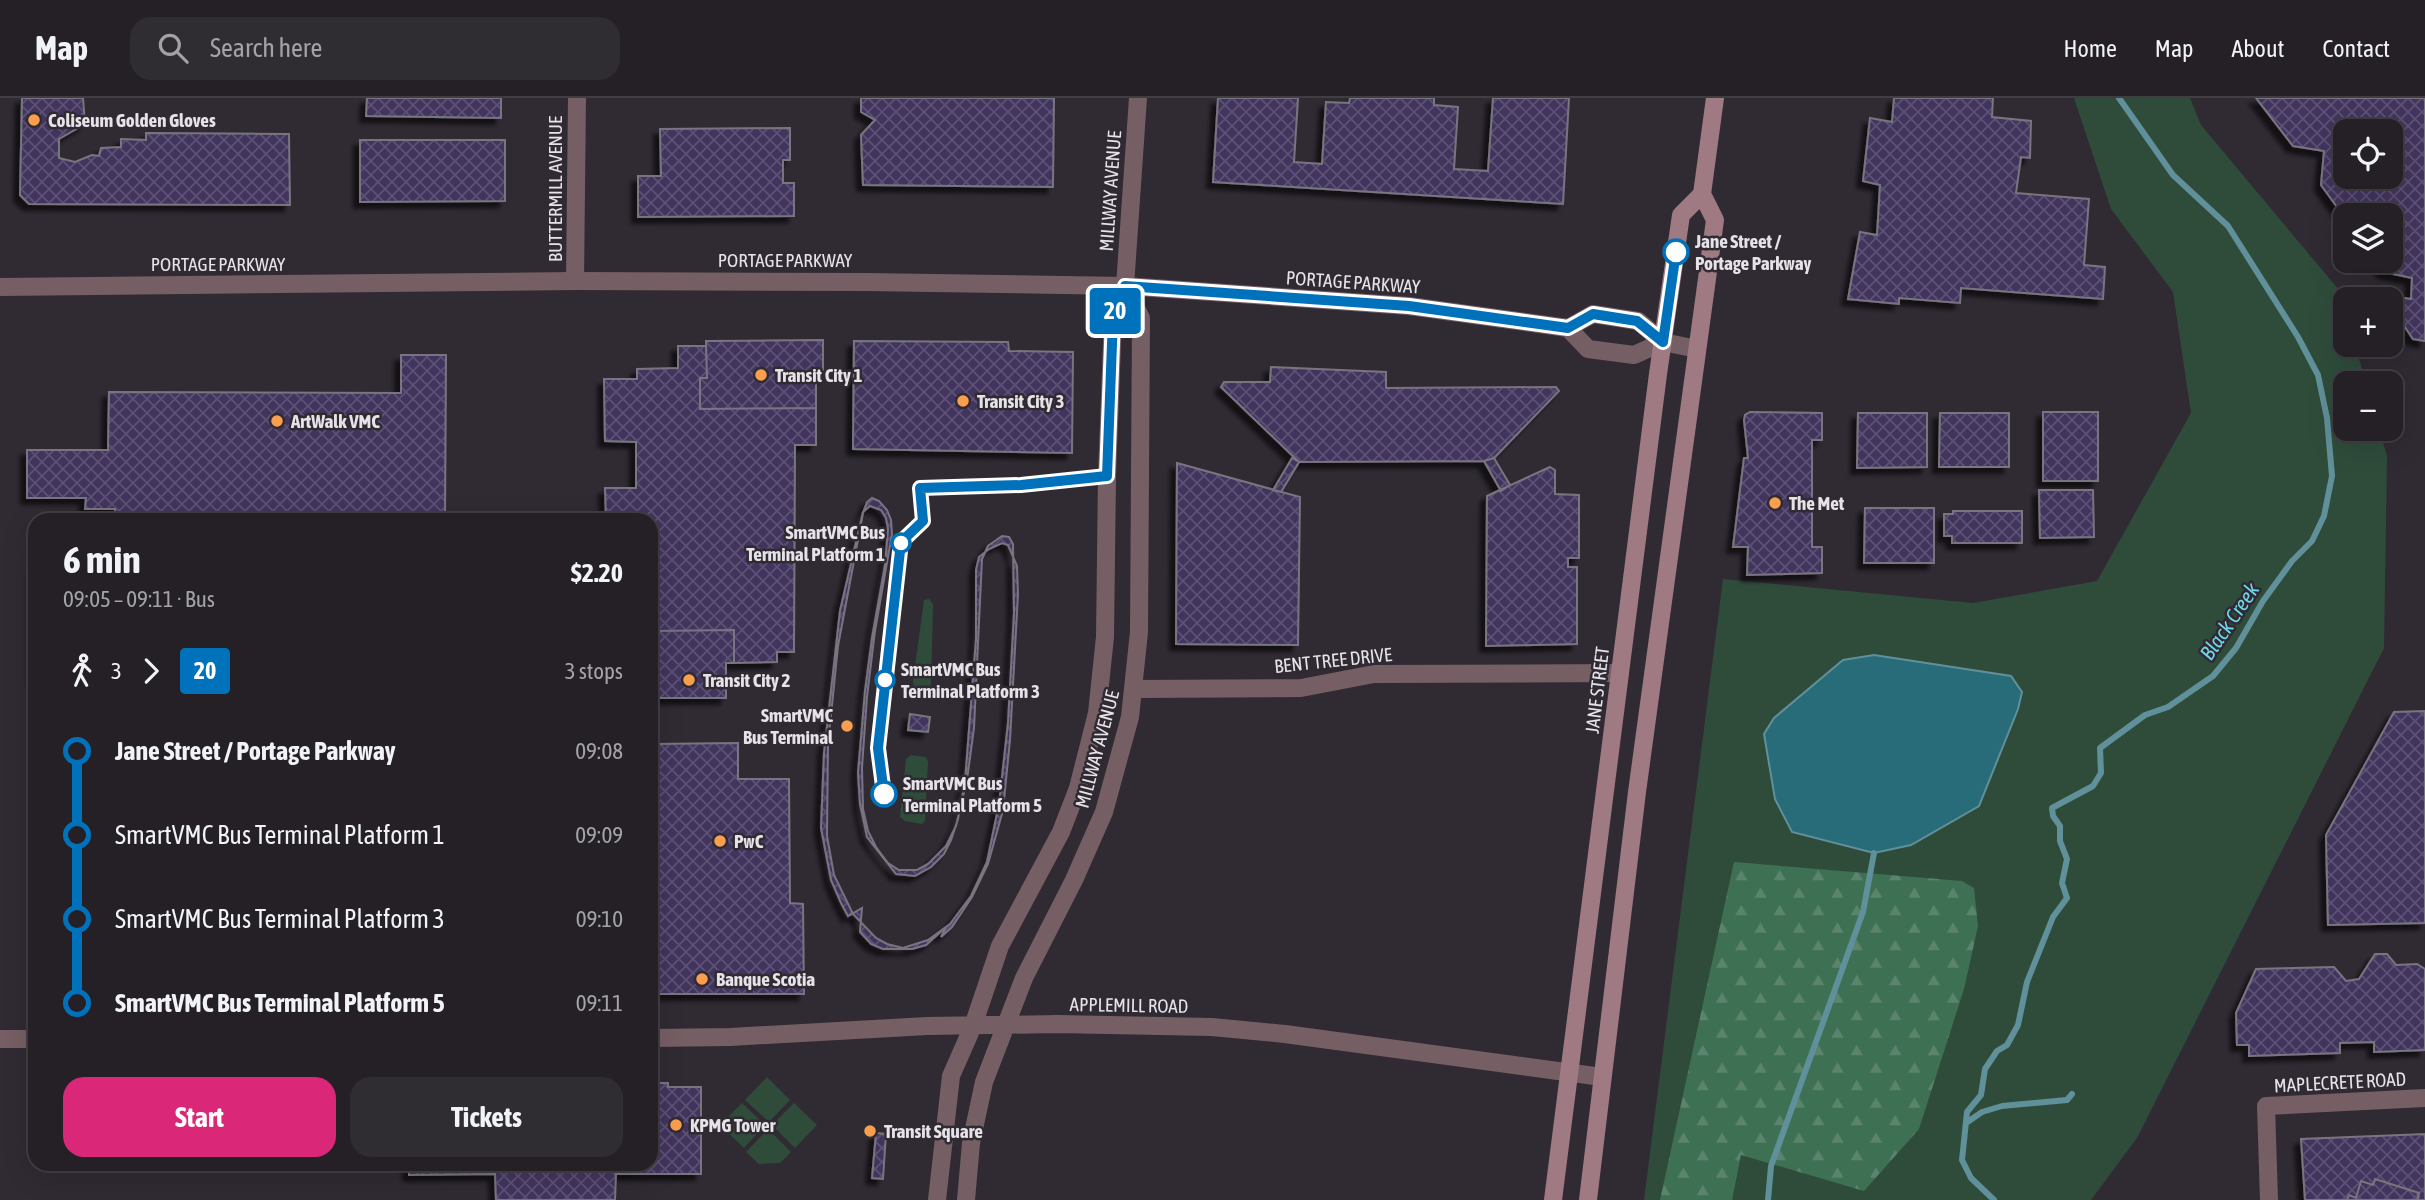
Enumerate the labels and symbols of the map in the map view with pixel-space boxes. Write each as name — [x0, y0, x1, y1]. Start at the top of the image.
place label: Coliseum Golden Gloves — [48, 109, 216, 131]
marker: Coliseum Golden Gloves — [26, 112, 42, 128]
street label: BUTTERMILL AVENUE — [544, 116, 566, 262]
street label: MILLWAY AVENUE — [1095, 130, 1125, 252]
place label: Jane Street / Portage Parkway — [1694, 230, 1812, 274]
marker: Jane Street / Portage Parkway — [1663, 239, 1689, 265]
street label: PORTAGE PARKWAY — [718, 249, 853, 271]
street label: PORTAGE PARKWAY — [151, 253, 286, 275]
street label: PORTAGE PARKWAY — [1285, 266, 1421, 298]
line badge: 20 — [1084, 288, 1146, 334]
place label: Transit City 1 — [775, 364, 862, 386]
marker: Transit City 1 — [753, 367, 769, 383]
place label: Transit City 3 — [977, 390, 1064, 412]
marker: Transit City 3 — [955, 393, 971, 409]
place label: ArtWalk VMC — [290, 410, 380, 432]
marker: ArtWalk VMC — [269, 413, 285, 429]
place label: The Met — [1789, 492, 1845, 514]
marker: The Met — [1767, 495, 1783, 511]
place label: SmartVMC Bus Terminal Platform 1 — [746, 521, 885, 565]
marker: SmartVMC Bus Terminal Platform 1 — [891, 533, 911, 553]
water label: Black Creek — [2195, 577, 2264, 664]
street label: BENT TREE DRIVE — [1273, 643, 1393, 677]
street label: JANE STREET — [1581, 645, 1613, 735]
place label: SmartVMC Bus Terminal Platform 3 — [901, 658, 1040, 702]
place label: Transit City 2 — [703, 669, 790, 691]
marker: SmartVMC Bus Terminal Platform 3 — [875, 670, 895, 690]
marker: Transit City 2 — [681, 672, 697, 688]
street label: MILLWAY AVENUE — [1071, 688, 1123, 810]
place label: SmartVMC Bus Terminal — [743, 704, 834, 748]
marker: SmartVMC Bus Terminal — [839, 718, 855, 734]
place label: SmartVMC Bus Terminal Platform 5 — [903, 772, 1042, 816]
marker: SmartVMC Bus Terminal Platform 5 — [871, 781, 897, 807]
place label: PwC — [734, 830, 764, 852]
marker: PwC — [712, 833, 728, 849]
place label: Banque Scotia — [716, 968, 815, 990]
marker: Banque Scotia — [694, 971, 710, 987]
street label: APPLEMILL ROAD — [1070, 993, 1188, 1017]
street label: MAPLECRETE ROAD — [2273, 1068, 2407, 1096]
place label: KPMG Tower — [690, 1114, 776, 1136]
marker: KPMG Tower — [668, 1117, 684, 1133]
place label: Transit Square — [884, 1120, 983, 1142]
marker: Transit Square — [862, 1123, 878, 1139]

